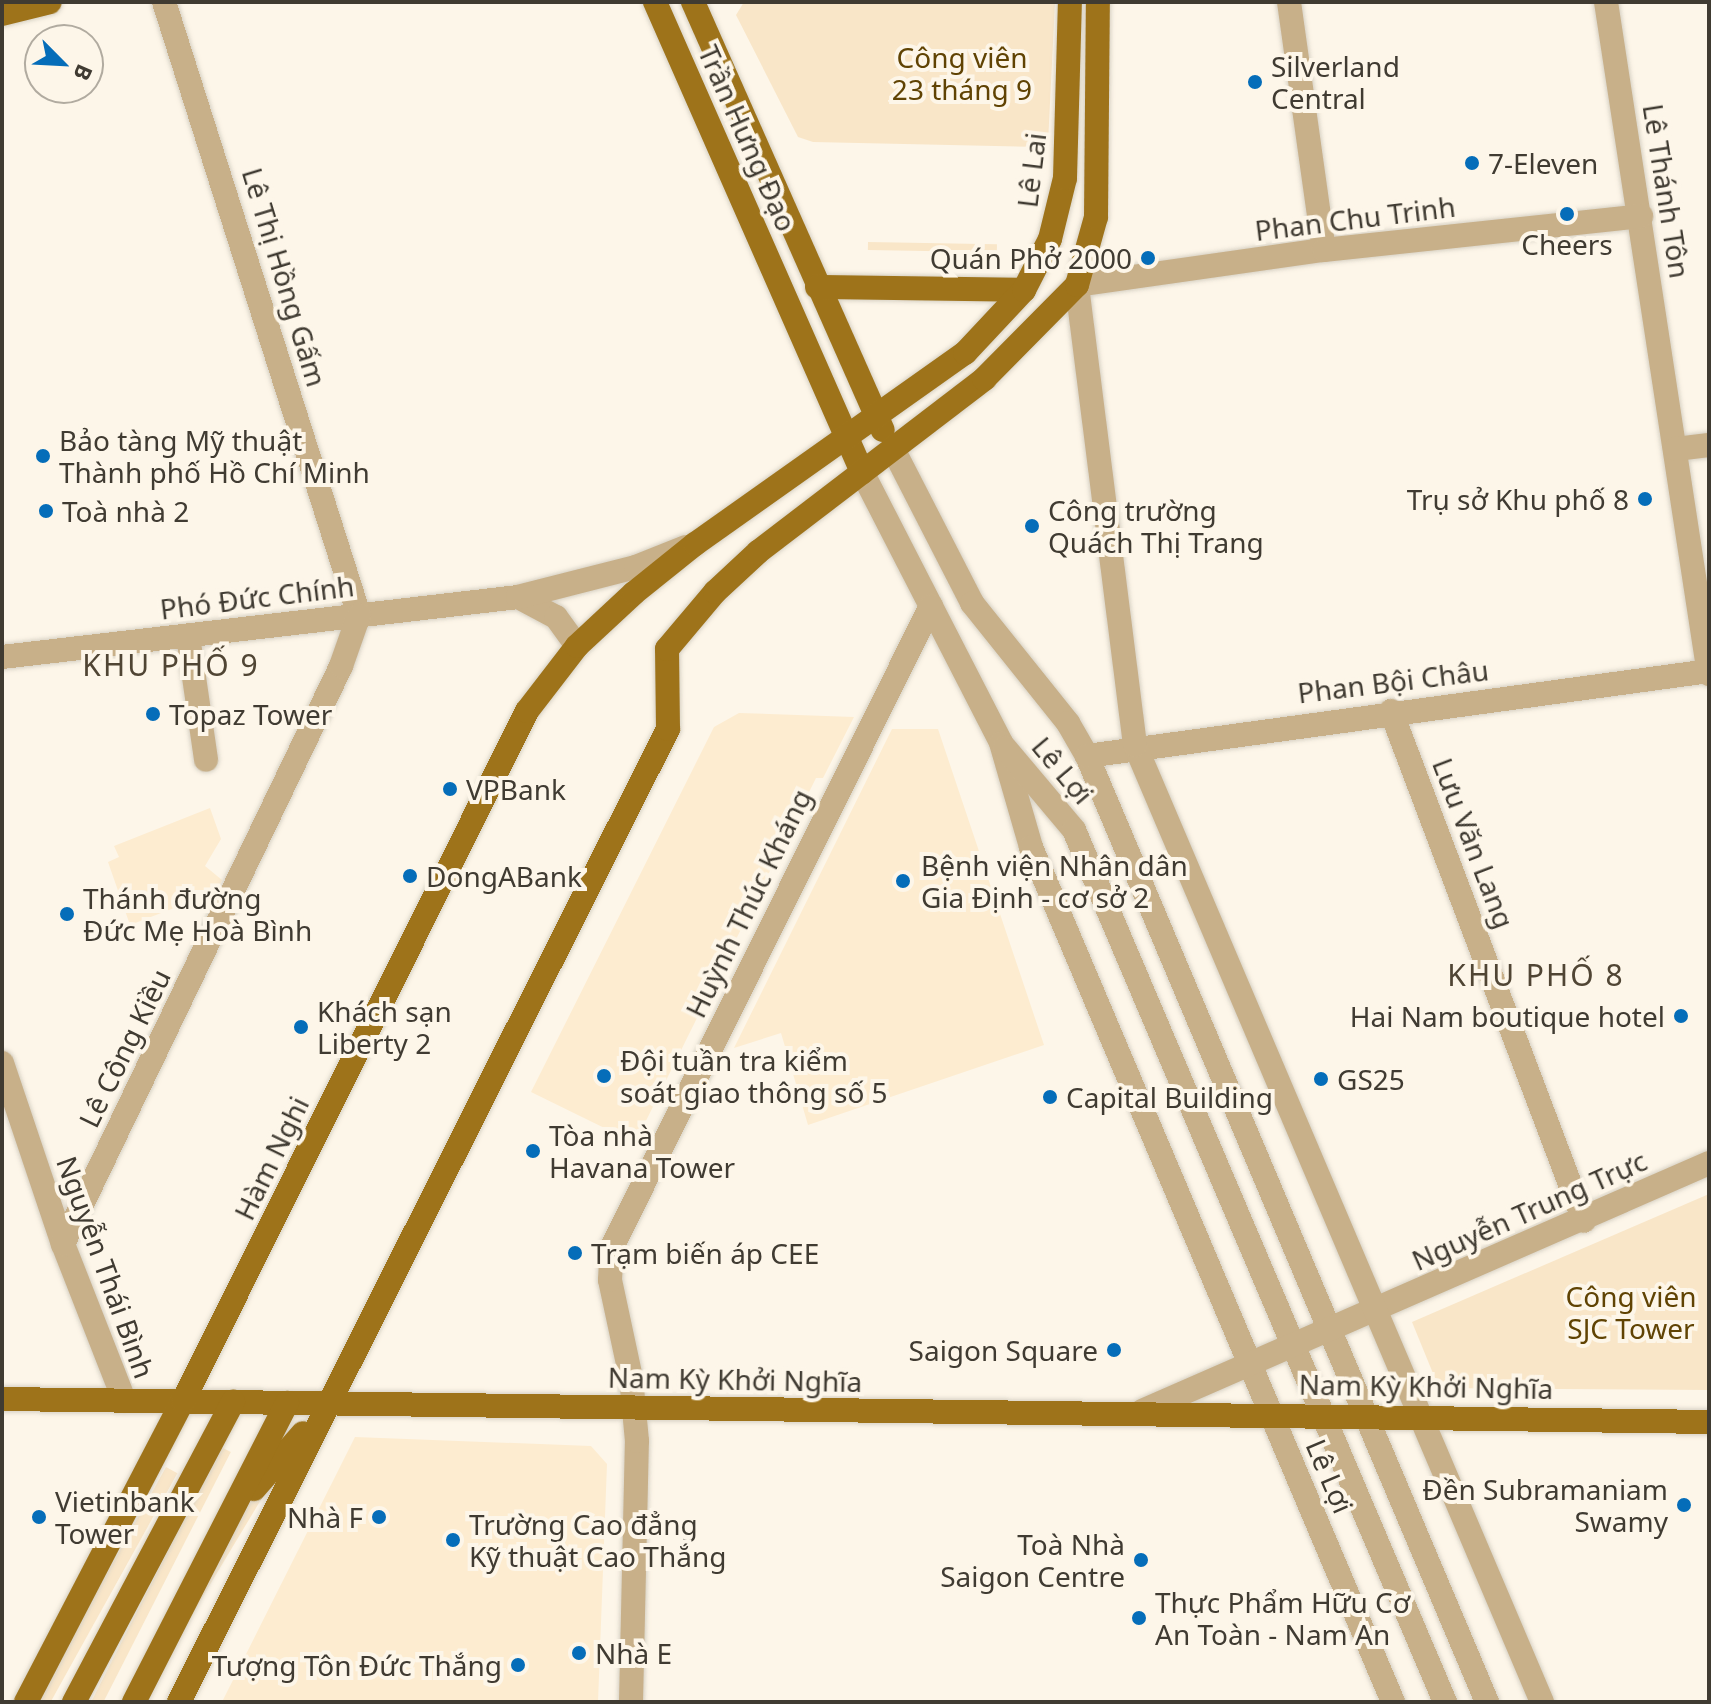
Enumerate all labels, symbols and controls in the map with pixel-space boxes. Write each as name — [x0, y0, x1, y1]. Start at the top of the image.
north arrow — [24, 24, 104, 104]
street label: Trần Hưng Đạo — [692, 40, 804, 236]
park label: Công viên 23 tháng 9 — [892, 40, 1032, 106]
place label: Silverland Central — [1271, 49, 1400, 115]
text: B — [67, 60, 101, 86]
marker: Silverland Central — [1246, 73, 1264, 91]
street label: Lê Thánh Tôn — [1637, 101, 1697, 281]
street label: Lê Lai — [1010, 131, 1052, 209]
place label: 7-Eleven — [1488, 146, 1598, 180]
marker: 7-Eleven — [1463, 154, 1481, 172]
street label: Lê Thị Hồng Gấm — [236, 164, 334, 390]
street label: Phan Chu Trinh — [1253, 189, 1457, 247]
marker: Cheers — [1558, 205, 1576, 223]
place label: Cheers — [1521, 227, 1613, 261]
place label: Quán Phở 2000 — [930, 241, 1132, 275]
marker: Quán Phở 2000 — [1139, 249, 1157, 267]
place label: Bảo tàng Mỹ thuật Thành phố Hồ Chí Minh — [59, 423, 370, 489]
marker: Bảo tàng Mỹ thuật Thành phố Hồ Chí Minh — [34, 447, 52, 465]
place label: Trụ sở Khu phố 8 — [1407, 482, 1629, 516]
marker: Trụ sở Khu phố 8 — [1636, 490, 1654, 508]
place label: Công trường Quách Thị Trang — [1048, 493, 1264, 559]
place label: Toà nhà 2 — [62, 494, 189, 528]
marker: Toà nhà 2 — [37, 502, 55, 520]
marker: Công trường Quách Thị Trang — [1023, 517, 1041, 535]
street label: Phó Đức Chính — [158, 568, 356, 626]
district label: KHU PHỐ 9 — [82, 647, 260, 683]
street label: Phan Bội Châu — [1296, 653, 1490, 709]
place label: Topaz Tower — [169, 697, 332, 731]
marker: Topaz Tower — [144, 705, 162, 723]
street label: Lê Lợi — [1025, 730, 1101, 810]
street label: Lưu Văn Lang — [1426, 753, 1522, 933]
place label: VPBank — [466, 772, 566, 806]
marker: VPBank — [441, 780, 459, 798]
street label: Huỳnh Thúc Kháng — [678, 783, 818, 1023]
place label: Bệnh viện Nhân dân Gia Định - cơ sở 2 — [921, 848, 1188, 914]
place label: DongABank — [426, 859, 582, 893]
marker: DongABank — [401, 867, 419, 885]
marker: Bệnh viện Nhân dân Gia Định - cơ sở 2 — [892, 870, 914, 892]
place label: Thánh đường Đức Mẹ Hoà Bình — [83, 881, 312, 947]
marker: Thánh đường Đức Mẹ Hoà Bình — [58, 905, 76, 923]
district label: KHU PHỐ 8 — [1447, 957, 1625, 993]
street label: Lê Công Kiều — [71, 963, 177, 1133]
place label: Khách sạn Liberty 2 — [317, 994, 452, 1060]
place label: Hai Nam boutique hotel — [1350, 999, 1665, 1033]
marker: Hai Nam boutique hotel — [1672, 1007, 1690, 1025]
marker: Khách sạn Liberty 2 — [292, 1018, 310, 1036]
place label: Đội tuần tra kiểm soát giao thông số 5 — [620, 1043, 888, 1109]
place label: GS25 — [1337, 1062, 1405, 1096]
marker: Đội tuần tra kiểm soát giao thông số 5 — [595, 1067, 613, 1085]
marker: GS25 — [1312, 1070, 1330, 1088]
place label: Capital Building — [1066, 1080, 1273, 1114]
marker: Capital Building — [1041, 1088, 1059, 1106]
street label: Hàm Nghi — [227, 1091, 315, 1225]
place label: Tòa nhà Havana Tower — [549, 1118, 735, 1184]
marker: Tòa nhà Havana Tower — [524, 1142, 542, 1160]
street label: Nguyễn Trung Trực — [1406, 1143, 1652, 1277]
street label: Nguyễn Thái Bình — [50, 1152, 162, 1382]
place label: Trạm biến áp CEE — [591, 1236, 819, 1270]
marker: Trạm biến áp CEE — [566, 1244, 584, 1262]
park label: Công viên SJC Tower — [1566, 1279, 1696, 1345]
place label: Saigon Square — [909, 1333, 1098, 1367]
marker: Saigon Square — [1105, 1341, 1123, 1359]
street label: Nam Kỳ Khởi Nghĩa — [607, 1360, 863, 1398]
street label: Nam Kỳ Khởi Nghĩa — [1298, 1367, 1554, 1405]
street label: Lê Lợi — [1300, 1434, 1360, 1518]
place label: Đền Subramaniam Swamy — [1422, 1472, 1668, 1538]
place label: Vietinbank Tower — [55, 1484, 195, 1550]
marker: Đền Subramaniam Swamy — [1675, 1496, 1693, 1514]
place label: Nhà F — [287, 1500, 363, 1534]
place label: Trường Cao đẳng Kỹ thuật Cao Thắng — [469, 1507, 726, 1573]
marker: Vietinbank Tower — [30, 1508, 48, 1526]
marker: Nhà F — [370, 1508, 388, 1526]
place label: Toà Nhà Saigon Centre — [940, 1527, 1125, 1593]
marker: Trường Cao đẳng Kỹ thuật Cao Thắng — [444, 1531, 462, 1549]
marker: Toà Nhà Saigon Centre — [1132, 1551, 1150, 1569]
place label: Thực Phẩm Hữu Cơ An Toàn - Nam An — [1155, 1585, 1410, 1651]
marker: Thực Phẩm Hữu Cơ An Toàn - Nam An — [1130, 1609, 1148, 1627]
place label: Nhà E — [595, 1636, 672, 1670]
marker: Nhà E — [570, 1644, 588, 1662]
place label: Tượng Tôn Đức Thắng — [212, 1648, 502, 1682]
marker: Tượng Tôn Đức Thắng — [509, 1656, 527, 1674]

